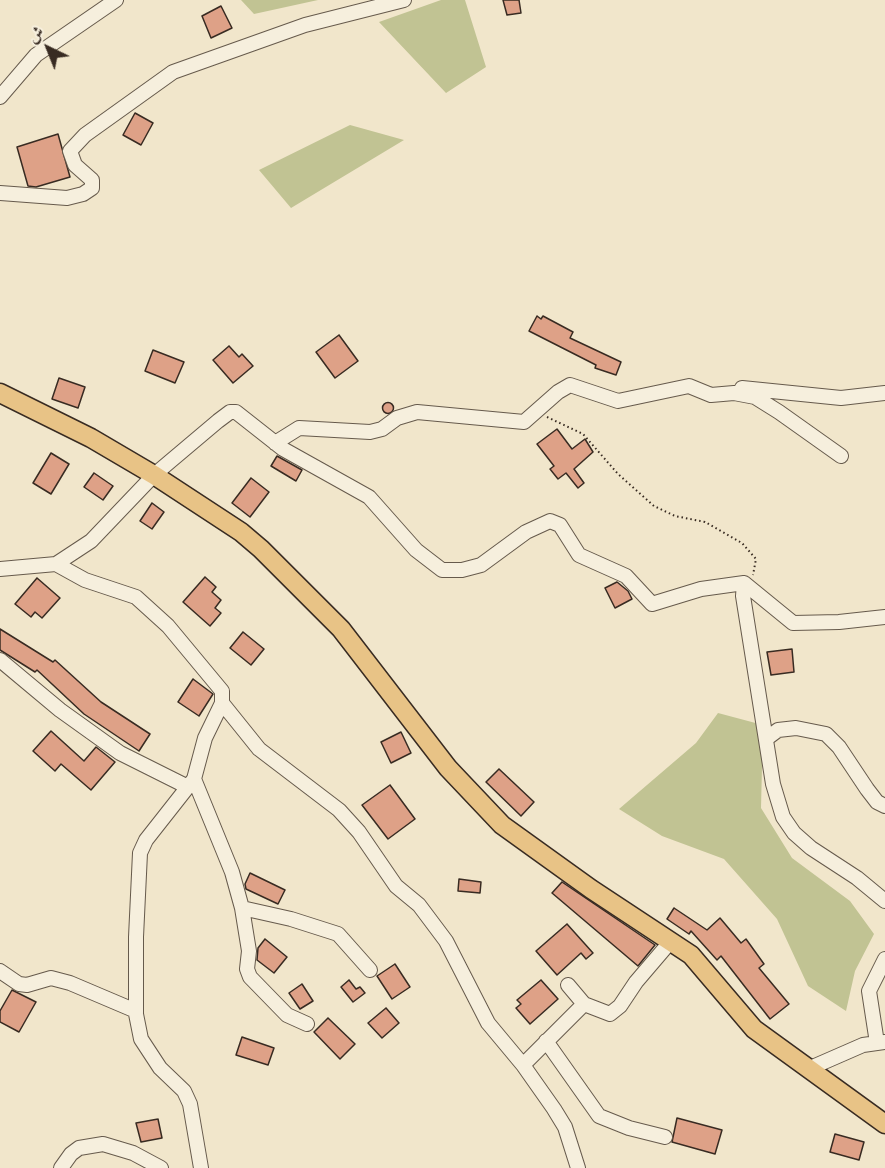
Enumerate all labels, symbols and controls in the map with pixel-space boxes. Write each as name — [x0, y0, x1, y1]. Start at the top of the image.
north arrow — [18, 18, 78, 78]
text: ش — [22, 21, 49, 48]

